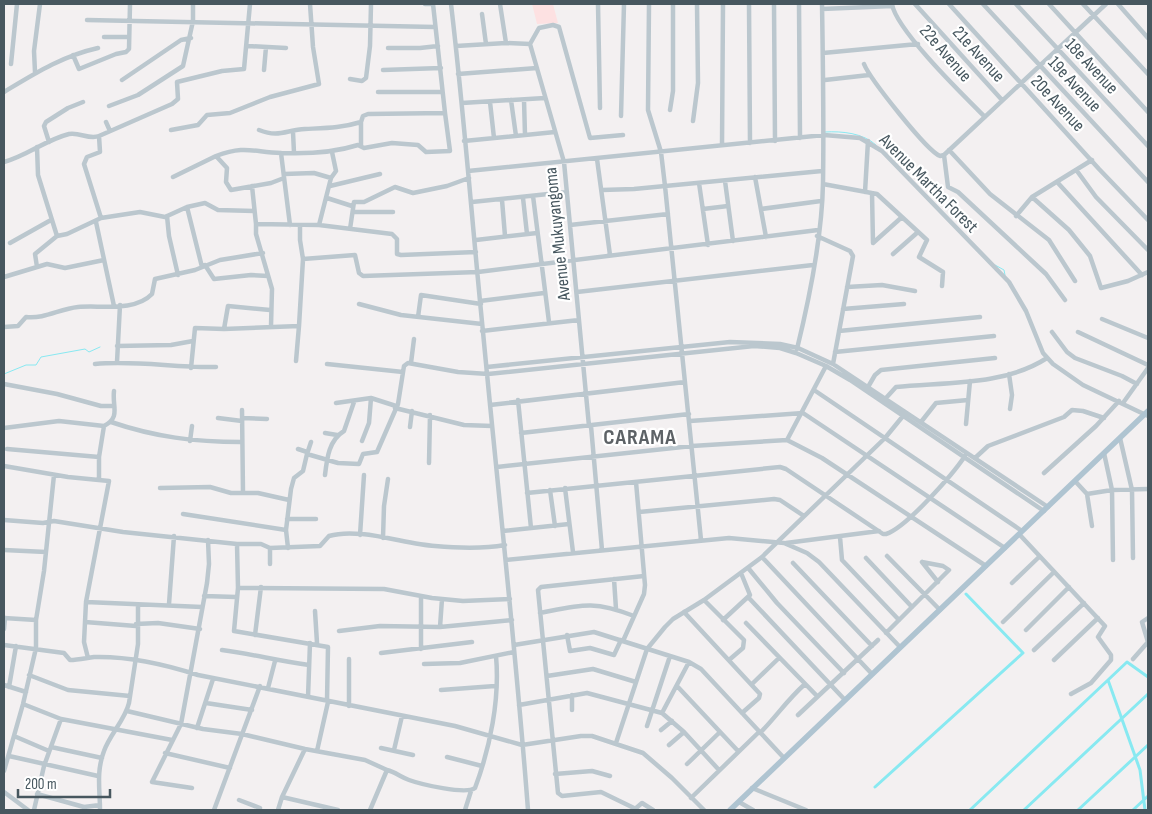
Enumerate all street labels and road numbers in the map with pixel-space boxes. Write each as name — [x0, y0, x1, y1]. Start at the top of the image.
street label: 22e Avenue — [915, 20, 976, 86]
street label: 21e Avenue — [948, 22, 1009, 87]
street label: 18e Avenue — [1061, 34, 1123, 98]
street label: 19e Avenue — [1044, 52, 1106, 117]
street label: 20e Avenue — [1026, 71, 1089, 136]
street label: Avenue Martha Forest — [874, 129, 983, 237]
street label: Avenue Mukuyangoma — [540, 166, 575, 303]

